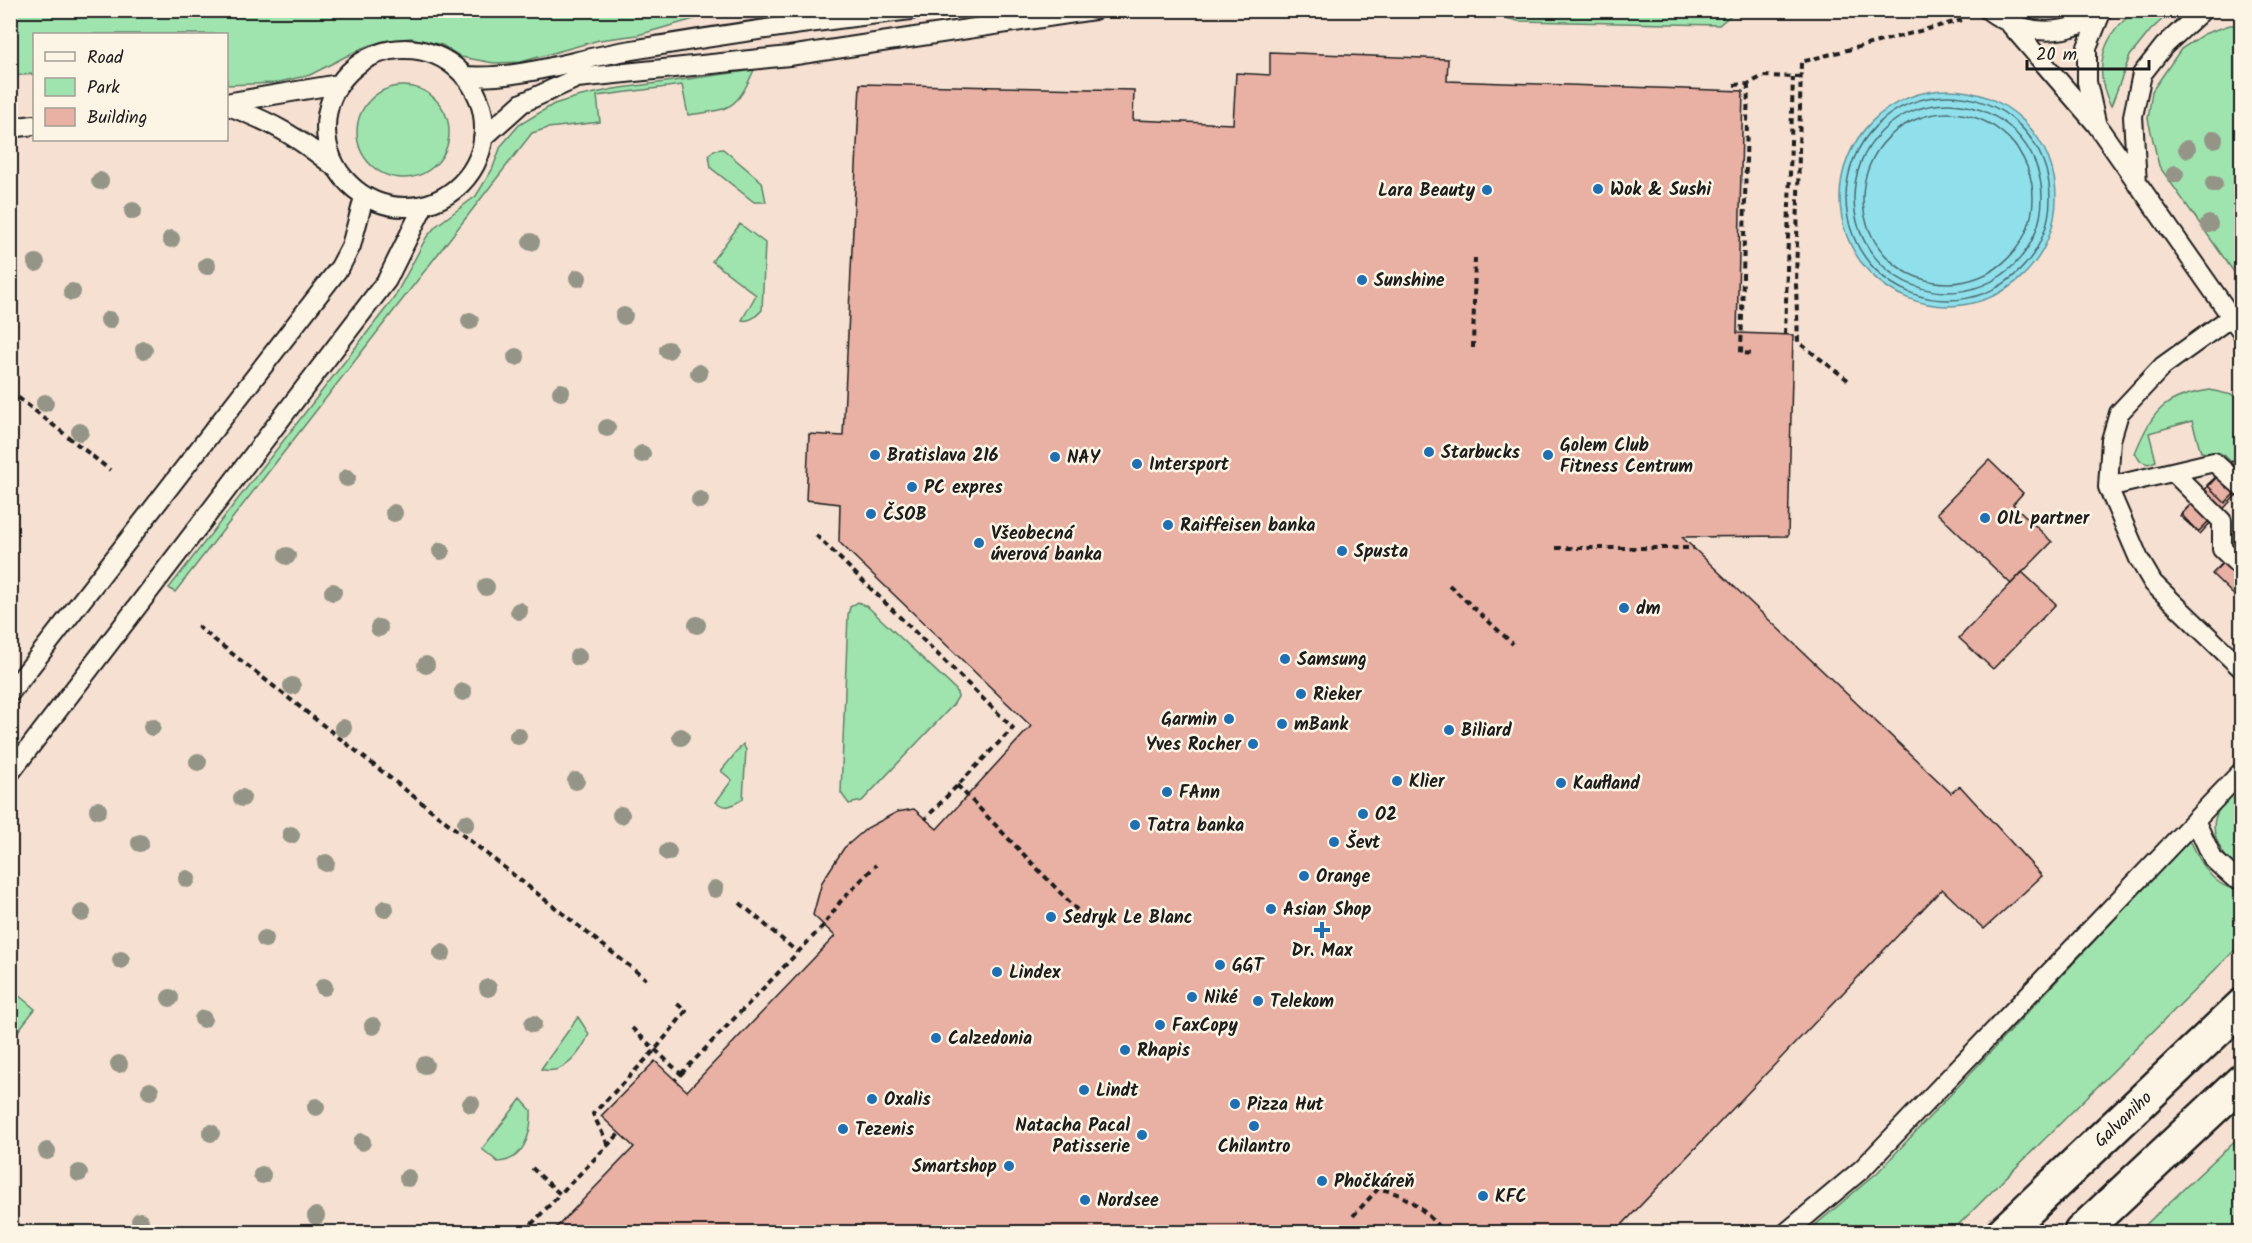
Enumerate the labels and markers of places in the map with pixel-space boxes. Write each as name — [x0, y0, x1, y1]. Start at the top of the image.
place label: Wok & Sushi — [1610, 176, 1711, 205]
place label: Lara Beauty — [1378, 177, 1476, 206]
marker: Wok & Sushi — [1591, 182, 1605, 196]
marker: Lara Beauty — [1480, 183, 1494, 197]
place label: Sunshine — [1374, 267, 1445, 296]
marker: Sunshine — [1355, 273, 1369, 287]
place label: Golem Club Fitness Centrum — [1560, 432, 1693, 482]
place label: Starbucks — [1441, 439, 1520, 468]
place label: Bratislava 216 — [887, 442, 999, 471]
place label: NAY — [1067, 444, 1101, 473]
marker: Starbucks — [1422, 445, 1436, 459]
marker: Bratislava 216 — [868, 448, 882, 462]
marker: Golem Club Fitness Centrum — [1541, 448, 1555, 462]
marker: NAY — [1048, 450, 1062, 464]
place label: Intersport — [1149, 451, 1230, 480]
marker: Intersport — [1130, 457, 1144, 471]
place label: PC expres — [924, 474, 1003, 503]
marker: PC expres — [905, 480, 919, 494]
place label: ČSOB — [883, 501, 927, 530]
place label: OIL partner — [1997, 505, 2091, 534]
marker: ČSOB — [864, 507, 878, 521]
marker: OIL partner — [1978, 511, 1992, 525]
place label: Raiffeisen banka — [1180, 512, 1315, 541]
marker: Raiffeisen banka — [1161, 518, 1175, 532]
place label: Všeobecná úverová banka — [991, 520, 1102, 570]
marker: Všeobecná úverová banka — [972, 536, 986, 550]
place label: Spusta — [1354, 538, 1408, 567]
marker: Spusta — [1335, 544, 1349, 558]
place label: dm — [1636, 595, 1661, 624]
marker: dm — [1617, 601, 1631, 615]
place label: Samsung — [1297, 646, 1367, 675]
marker: Samsung — [1278, 652, 1292, 666]
place label: Rieker — [1313, 681, 1363, 710]
marker: Rieker — [1294, 687, 1308, 701]
place label: Garmin — [1161, 706, 1217, 735]
place label: mBank — [1294, 711, 1349, 740]
marker: Garmin — [1222, 712, 1236, 726]
marker: mBank — [1275, 717, 1289, 731]
place label: Biliard — [1461, 717, 1512, 746]
marker: Biliard — [1442, 723, 1456, 737]
place label: Yves Rocher — [1146, 731, 1242, 760]
marker: Yves Rocher — [1246, 737, 1260, 751]
place label: Klier — [1409, 768, 1446, 797]
place label: Kaufland — [1573, 770, 1640, 799]
marker: Klier — [1390, 774, 1404, 788]
marker: Kaufland — [1554, 776, 1568, 790]
place label: FAnn — [1179, 779, 1220, 808]
marker: FAnn — [1160, 785, 1174, 799]
place label: O2 — [1375, 801, 1397, 830]
marker: O2 — [1356, 807, 1370, 821]
place label: Tatra banka — [1147, 812, 1244, 841]
marker: Tatra banka — [1128, 818, 1142, 832]
place label: Ševt — [1346, 829, 1381, 858]
marker: Ševt — [1327, 835, 1341, 849]
place label: Orange — [1316, 863, 1370, 892]
marker: Orange — [1297, 869, 1311, 883]
place label: Asian Shop — [1283, 896, 1372, 925]
marker: Asian Shop — [1264, 902, 1278, 916]
place label: Sedryk Le Blanc — [1063, 904, 1193, 933]
marker: Sedryk Le Blanc — [1044, 910, 1058, 924]
marker: Dr. Max — [1315, 923, 1329, 937]
place label: Dr. Max — [1291, 937, 1353, 966]
place label: GGT — [1232, 952, 1265, 981]
marker: GGT — [1213, 958, 1227, 972]
place label: Lindex — [1009, 959, 1061, 988]
marker: Lindex — [990, 965, 1004, 979]
place label: Niké — [1204, 984, 1238, 1013]
place label: Telekom — [1270, 988, 1334, 1017]
marker: Niké — [1185, 990, 1199, 1004]
marker: Telekom — [1251, 994, 1265, 1008]
place label: FaxCopy — [1172, 1012, 1238, 1041]
marker: FaxCopy — [1153, 1018, 1167, 1032]
place label: Calzedonia — [948, 1025, 1032, 1054]
marker: Calzedonia — [929, 1031, 943, 1045]
place label: Rhapis — [1137, 1037, 1190, 1066]
marker: Rhapis — [1118, 1043, 1132, 1057]
place label: Lindt — [1096, 1077, 1139, 1106]
marker: Lindt — [1077, 1083, 1091, 1097]
place label: Oxalis — [884, 1086, 931, 1115]
place label: Pizza Hut — [1247, 1091, 1324, 1120]
marker: Oxalis — [865, 1092, 879, 1106]
marker: Pizza Hut — [1228, 1097, 1242, 1111]
place label: Natacha Pacal Patisserie — [1015, 1112, 1130, 1162]
place label: Tezenis — [855, 1116, 915, 1145]
marker: Chilantro — [1247, 1119, 1261, 1133]
marker: Tezenis — [836, 1122, 850, 1136]
marker: Natacha Pacal Patisserie — [1135, 1128, 1149, 1142]
place label: Chilantro — [1218, 1133, 1290, 1162]
place label: Smartshop — [912, 1153, 997, 1182]
marker: Smartshop — [1002, 1159, 1016, 1173]
place label: Phočkáreň — [1334, 1168, 1415, 1197]
marker: Phočkáreň — [1315, 1174, 1329, 1188]
place label: KFC — [1495, 1183, 1527, 1212]
place label: Nordsee — [1097, 1187, 1159, 1216]
marker: KFC — [1476, 1189, 1490, 1203]
marker: Nordsee — [1078, 1193, 1092, 1207]

